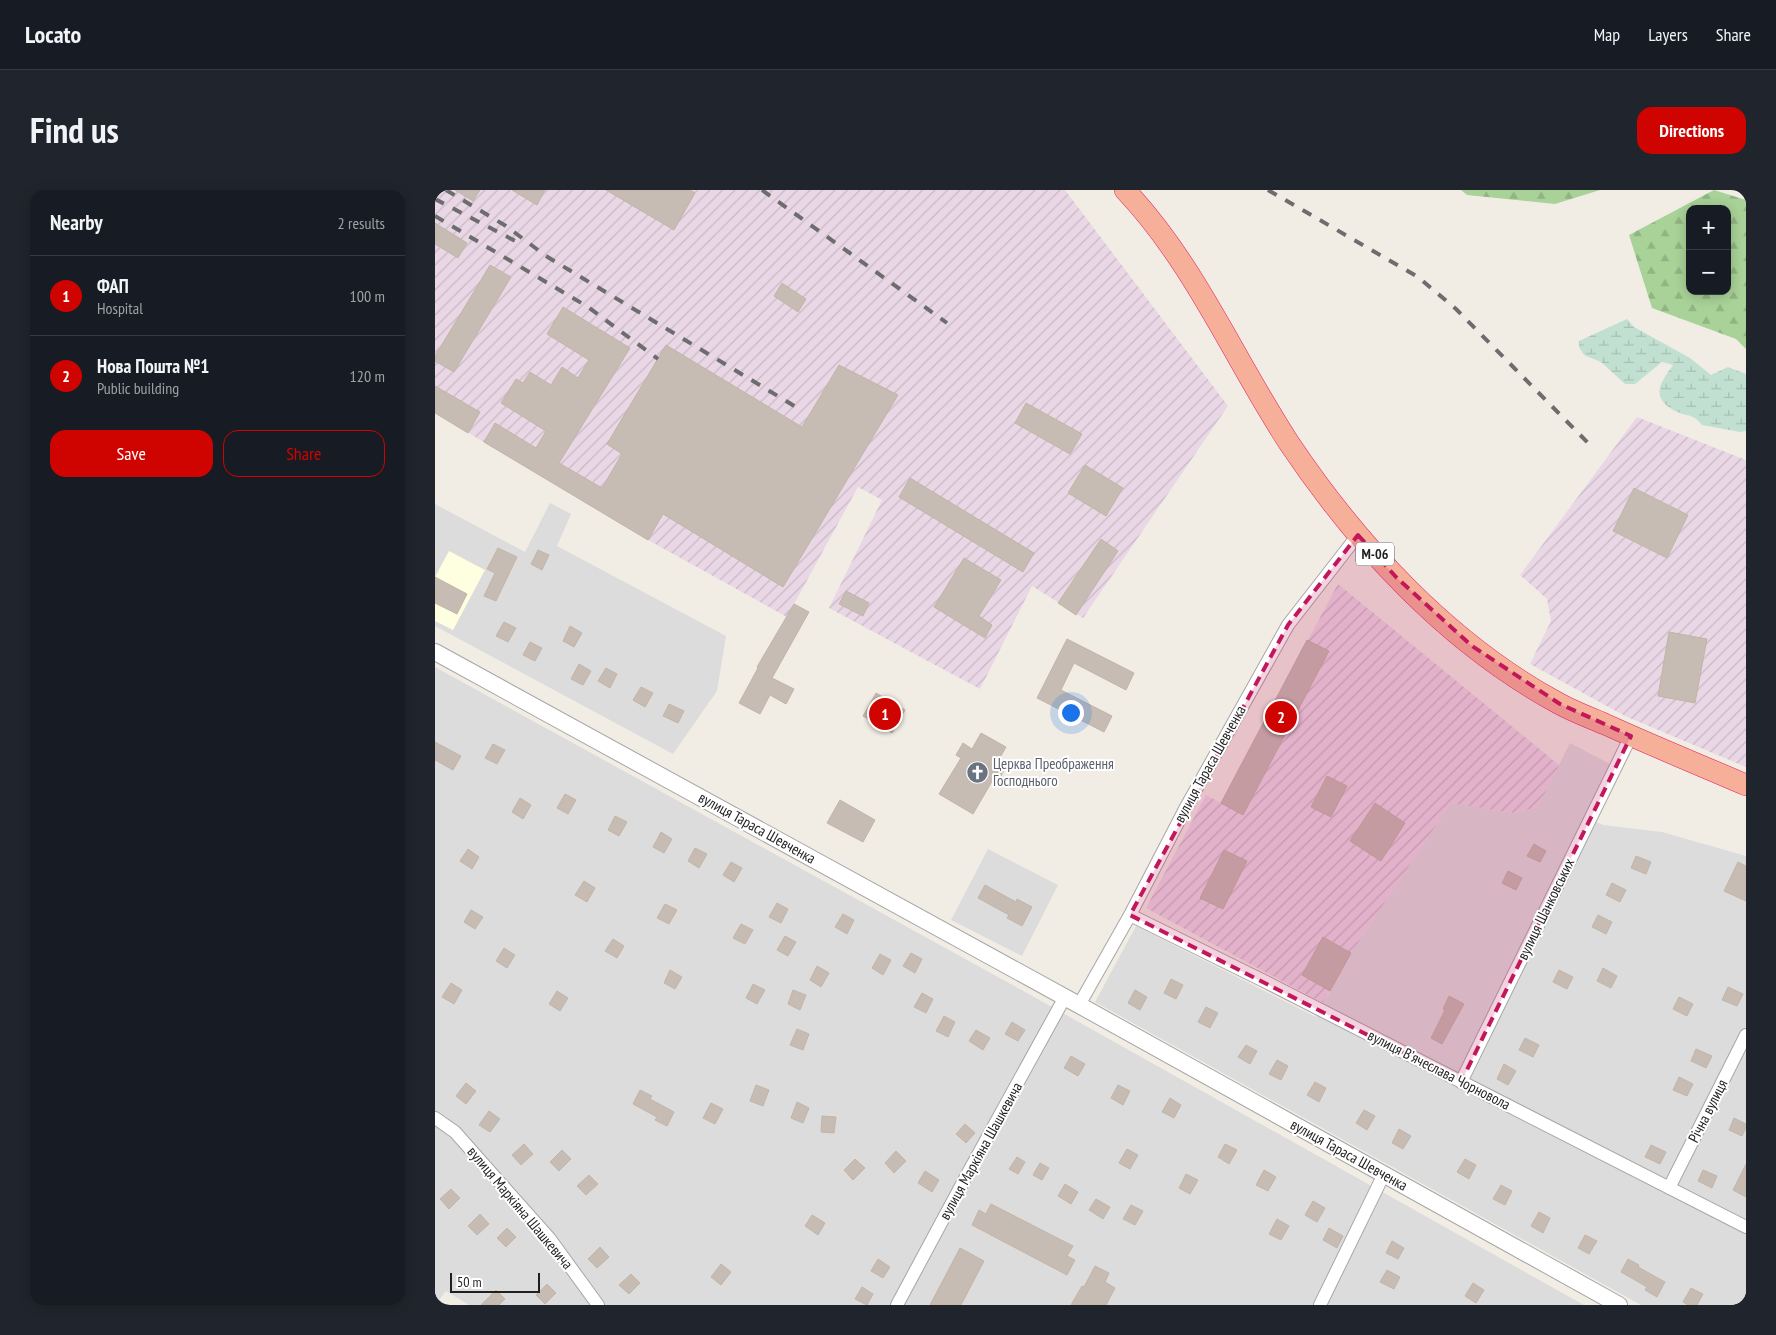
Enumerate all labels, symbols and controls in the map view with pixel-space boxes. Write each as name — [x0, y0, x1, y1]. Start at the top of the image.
text: Locato — [25, 19, 81, 50]
text: Map — [1594, 23, 1620, 46]
text: Layers — [1648, 23, 1688, 46]
text: Share — [1716, 23, 1751, 46]
text: Find us — [30, 107, 119, 153]
button: Directions — [1637, 107, 1746, 154]
map controls — [1686, 205, 1731, 295]
button: + — [1686, 205, 1731, 250]
text: Nearby — [50, 209, 103, 236]
text: 2 results — [338, 213, 385, 233]
button: − — [1686, 250, 1731, 295]
text: ФАП — [97, 274, 129, 298]
text: 1 — [62, 286, 70, 306]
text: 100 m — [350, 286, 385, 306]
text: Hospital — [97, 298, 143, 318]
text: Нова Пошта №1 — [97, 354, 209, 378]
text: 2 — [62, 366, 70, 386]
text: 120 m — [350, 366, 385, 386]
text: Public building — [97, 378, 179, 398]
button: Save — [50, 430, 213, 477]
button: Share — [223, 430, 385, 477]
road number: М-06 — [1356, 542, 1394, 566]
pin: 1 — [869, 695, 901, 733]
pin: 2 — [1265, 698, 1297, 736]
your location — [1058, 700, 1084, 726]
street label: вулиця Тараса Шевченка — [1170, 702, 1250, 826]
place label: Церква Преображення Господнього — [993, 754, 1114, 790]
church icon: Церква Преображення Господнього — [965, 761, 989, 785]
street label: вулиця Тараса Шевченка — [695, 788, 819, 868]
street label: вулиця Шанковських — [1513, 855, 1578, 963]
street label: вулиця Вʼячеслава Чорновола — [1365, 1025, 1514, 1114]
street label: Річна вулиця — [1684, 1076, 1732, 1145]
street label: вулиця Маркіяна Шашкевича — [935, 1079, 1026, 1223]
street label: вулиця Тараса Шевченка — [1287, 1115, 1411, 1195]
street label: вулиця Маркіяна Шашкевича — [464, 1142, 577, 1273]
scale bar — [450, 1270, 540, 1293]
text: 50 m — [457, 1273, 482, 1291]

